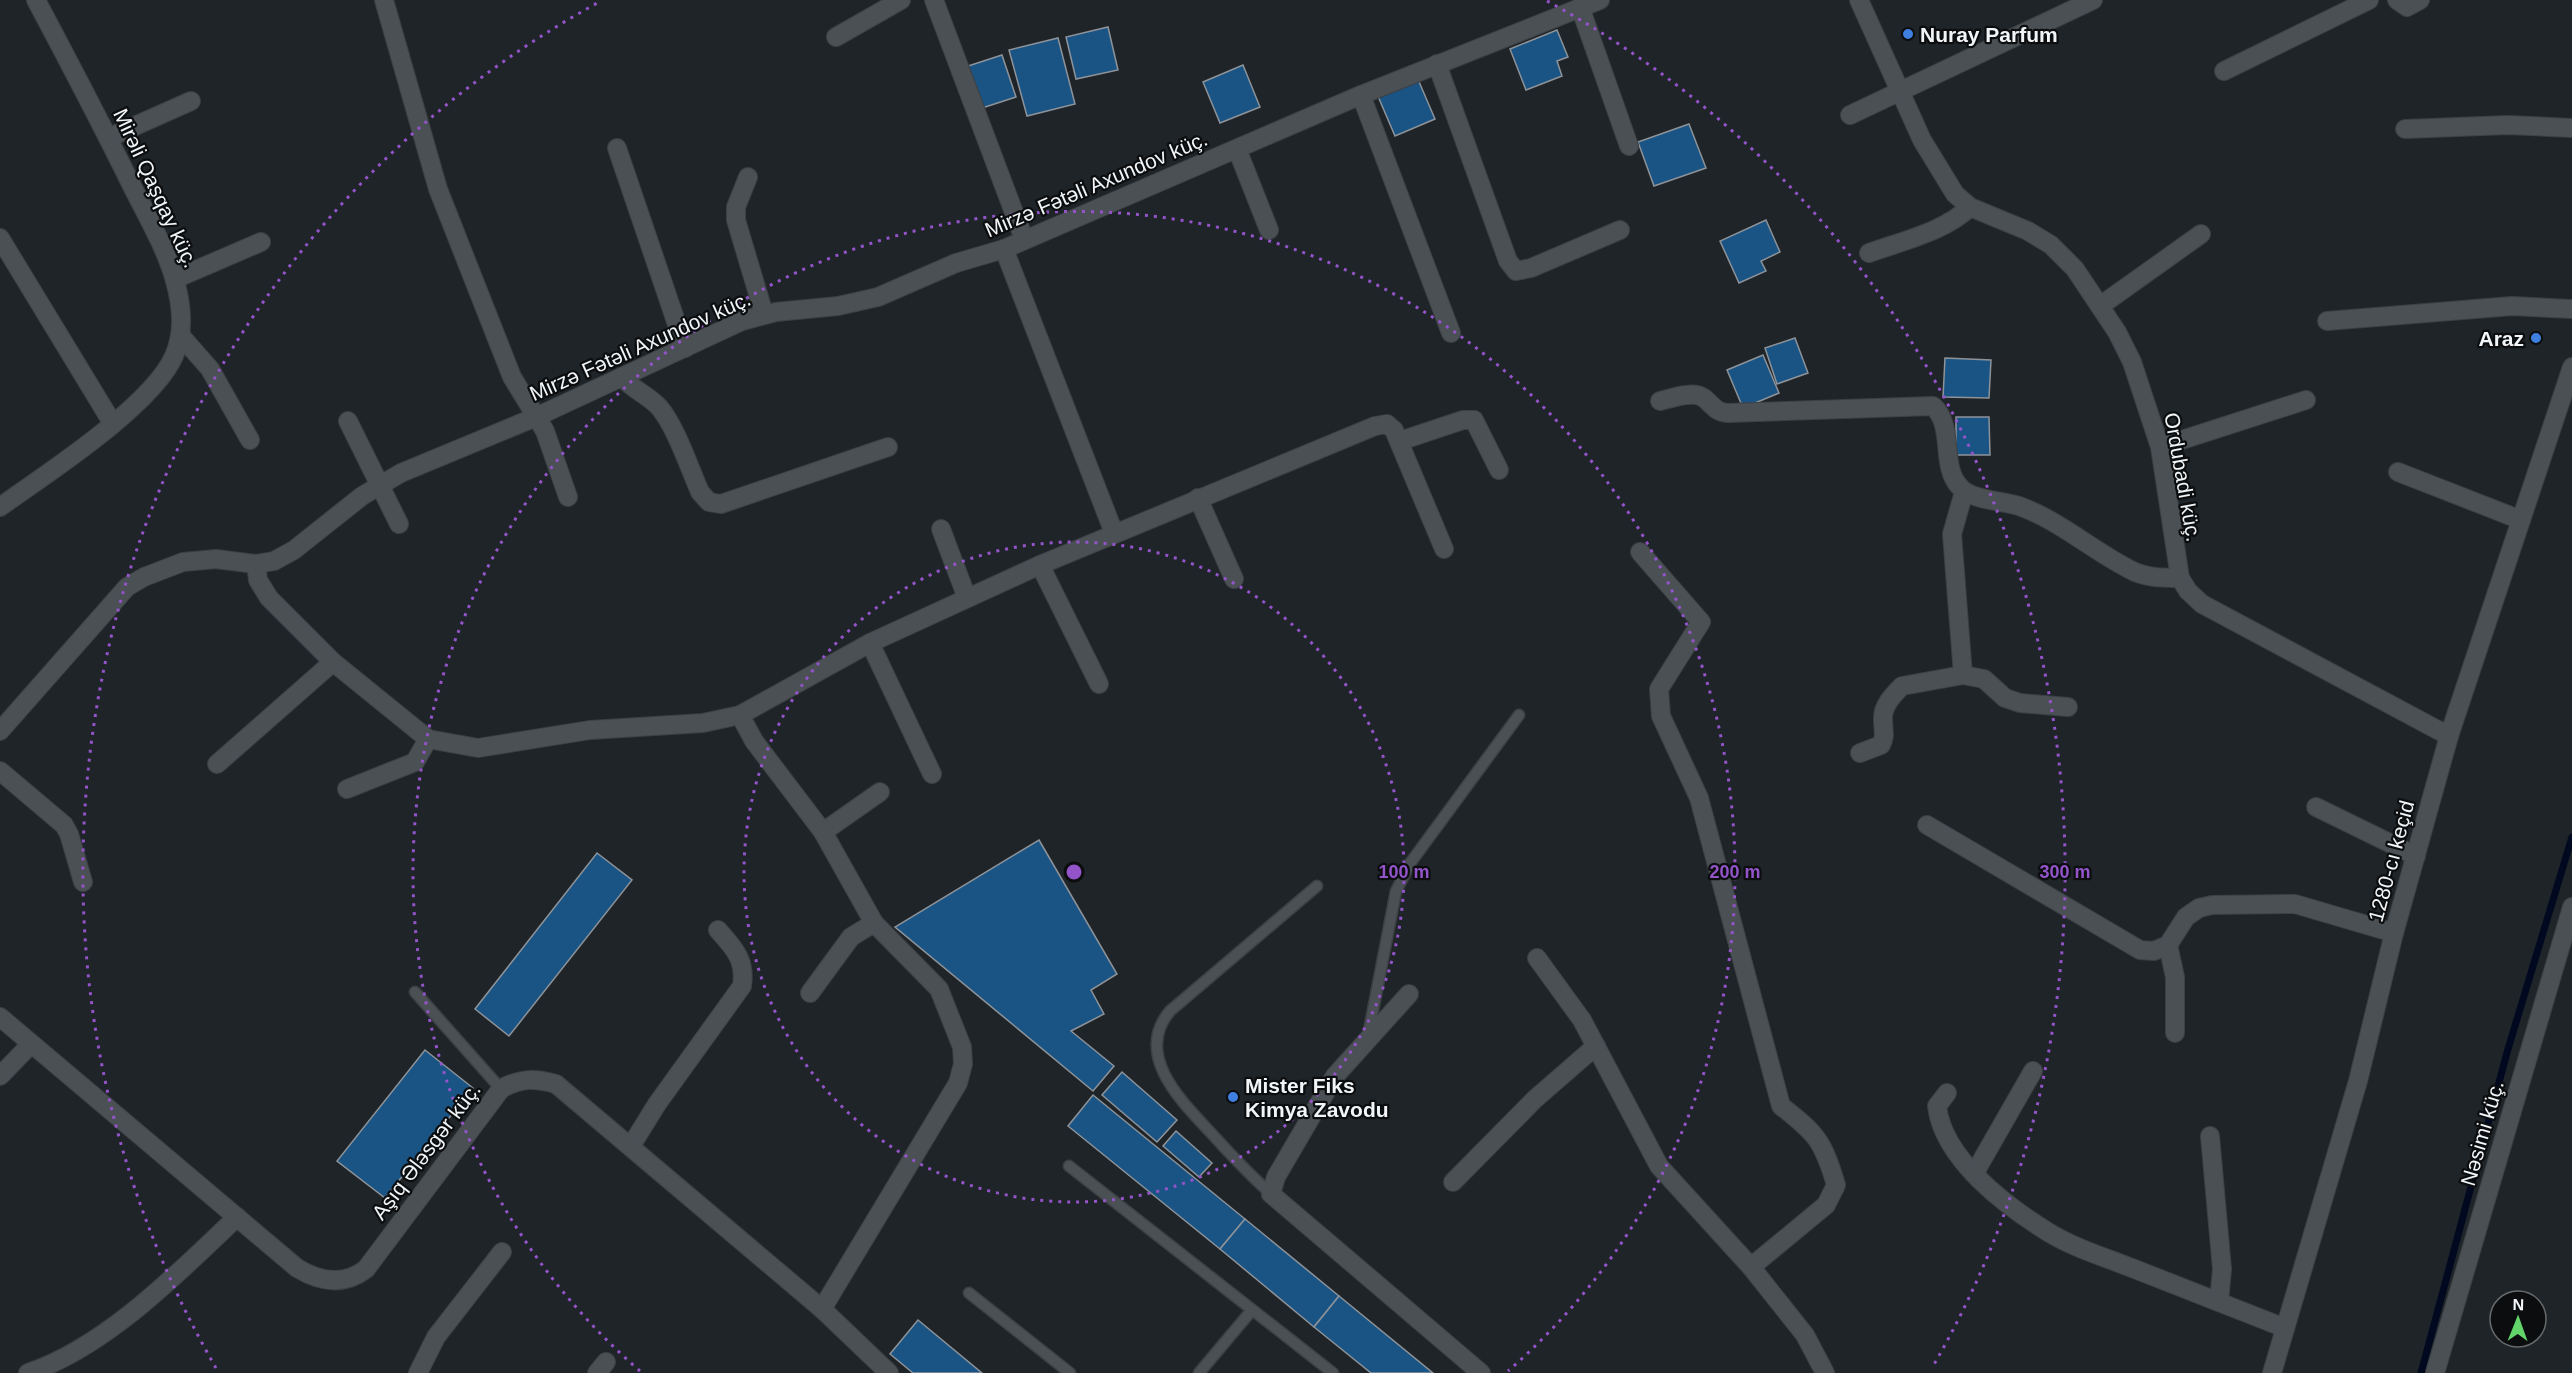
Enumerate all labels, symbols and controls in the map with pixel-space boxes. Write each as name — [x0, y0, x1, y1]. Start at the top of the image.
place label: Nuray Parfum — [1920, 23, 2058, 46]
marker: Nuray Parfum — [1901, 27, 1915, 41]
street label: Mirəli Qaşqay küç. — [109, 105, 203, 271]
street label: Mirzə Fətəli Axundov küç. — [981, 127, 1211, 241]
street label: Mirzə Fətəli Axundov küç. — [526, 287, 754, 405]
place label: Araz — [2478, 327, 2524, 350]
marker: Araz — [2529, 331, 2543, 345]
street label: Ordubadi küç. — [2160, 411, 2206, 543]
street label: 1280-cı keçid — [2364, 798, 2418, 924]
centre of rings — [1064, 862, 1084, 882]
text: 100 m — [1378, 862, 1430, 882]
text: 200 m — [1709, 862, 1761, 882]
text: 300 m — [2039, 862, 2091, 882]
place label: Mister Fiks Kimya Zavodu — [1245, 1074, 1389, 1121]
street label: Aşıq Ələsgər küç. — [367, 1078, 485, 1224]
street label: Nəsimi küç. — [2456, 1078, 2508, 1188]
marker: Mister Fiks Kimya Zavodu — [1226, 1090, 1240, 1104]
north arrow — [2488, 1289, 2548, 1349]
text: N — [2512, 1296, 2524, 1313]

